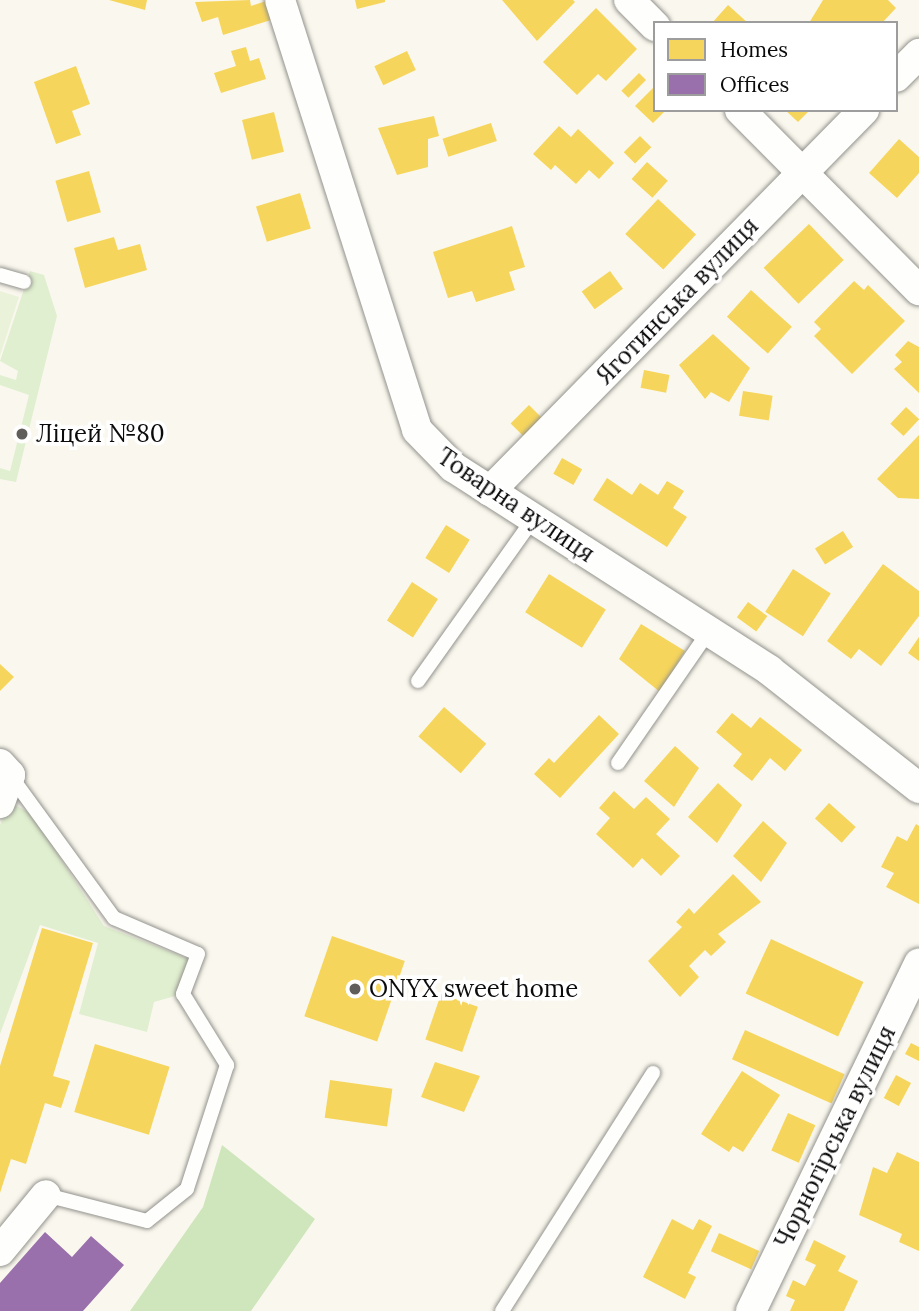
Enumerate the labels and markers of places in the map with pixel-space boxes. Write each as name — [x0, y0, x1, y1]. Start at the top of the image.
place label: Ліцей №80 — [36, 420, 165, 448]
marker: Ліцей №80 — [14, 426, 30, 442]
place label: ONYX sweet home — [369, 975, 578, 1003]
marker: ONYX sweet home — [347, 981, 363, 997]

